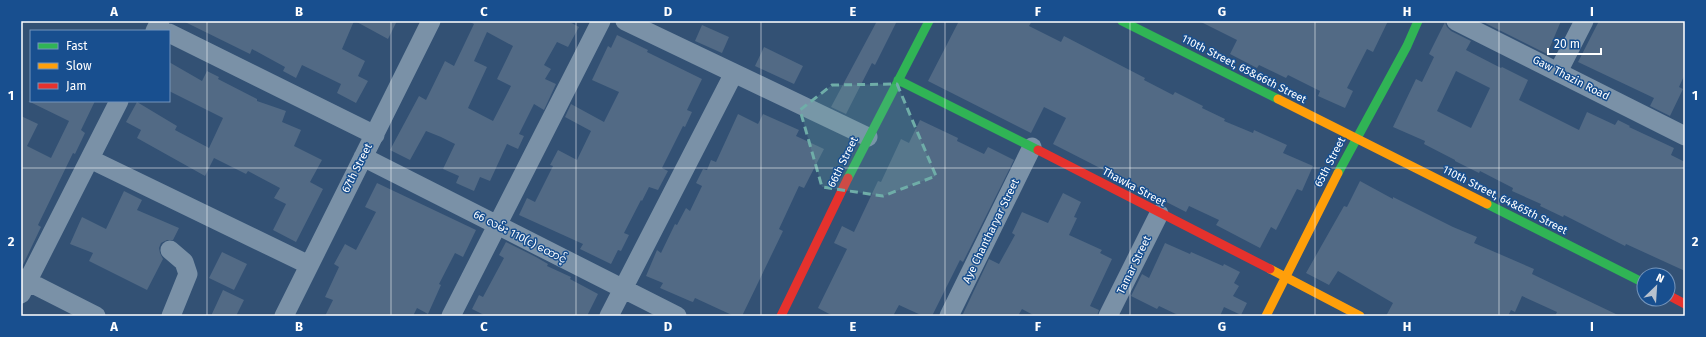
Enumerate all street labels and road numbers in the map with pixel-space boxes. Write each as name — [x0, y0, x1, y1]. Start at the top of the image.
street label: 110th Street, 65&66th Street — [1179, 32, 1309, 106]
street label: Gaw Thazin Road — [1530, 53, 1612, 103]
street label: 66th Street — [825, 134, 861, 190]
street label: 65th Street — [1312, 135, 1348, 189]
street label: 67th Street — [339, 141, 375, 195]
street label: 110th Street, 64&65th Street — [1440, 163, 1570, 237]
street label: Thawka Street — [1100, 165, 1168, 209]
street label: Aye Chantharyar Street — [960, 177, 1022, 285]
street label: 66 လမ်း 110(c) ထောင့် — [471, 207, 569, 267]
street label: Tamar Street — [1114, 234, 1154, 296]

